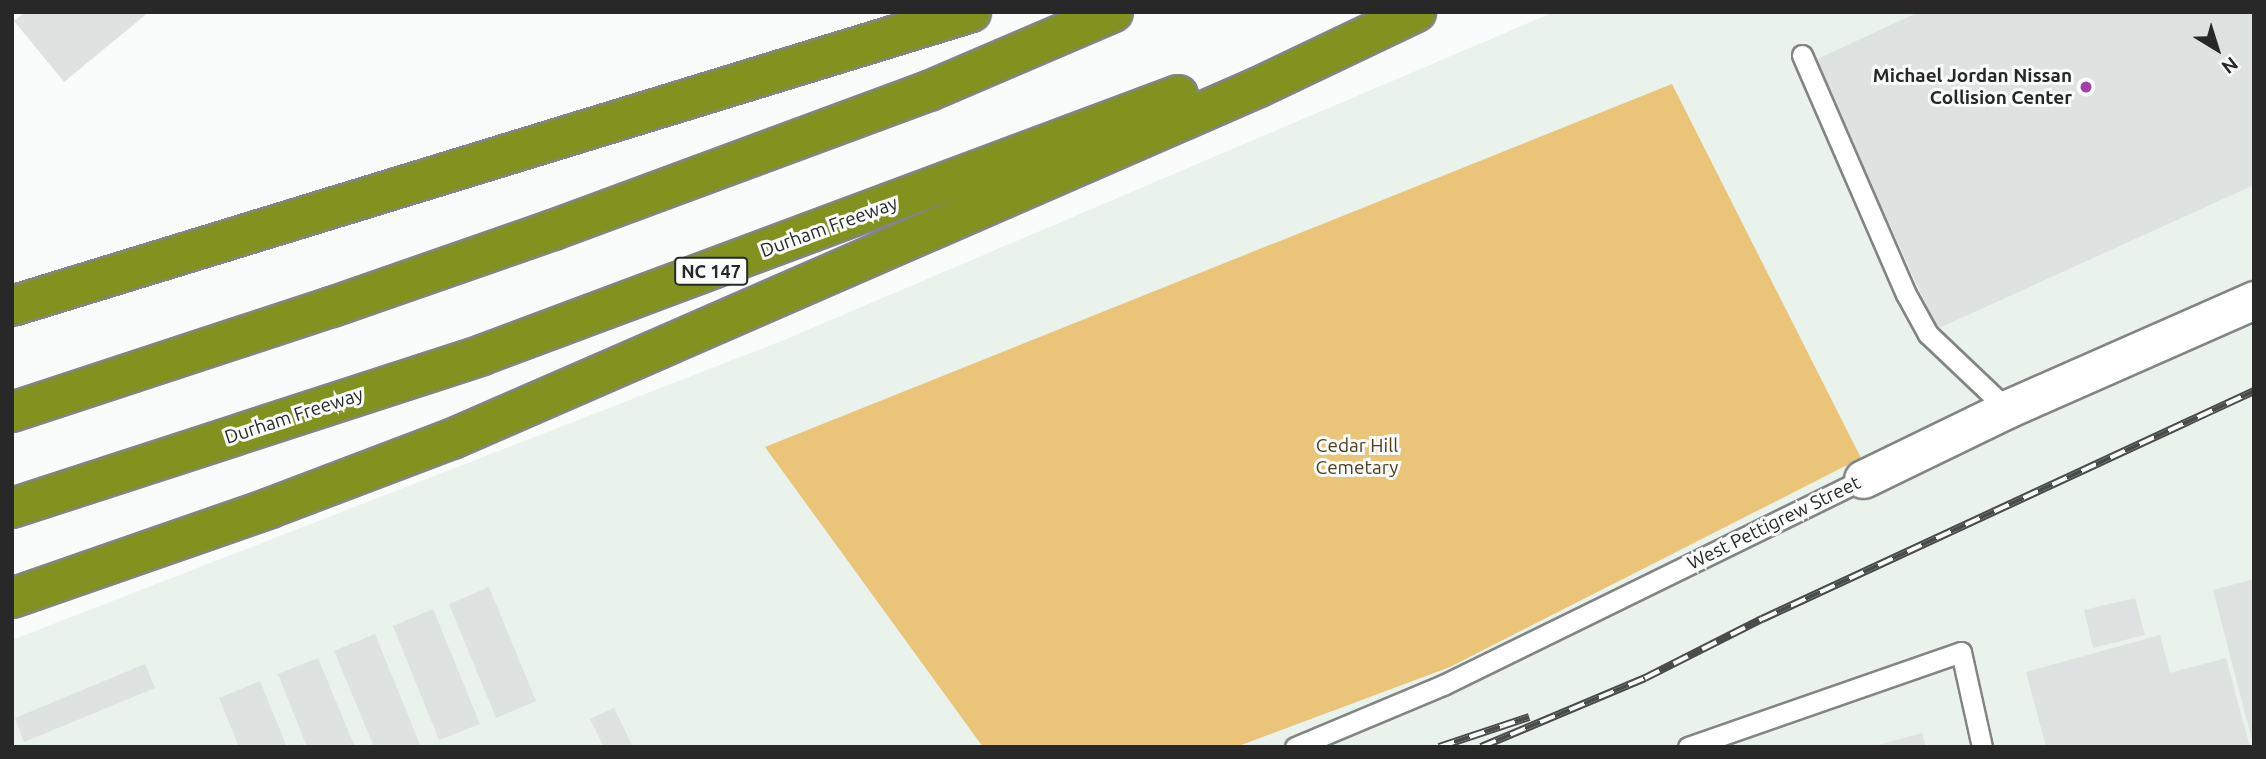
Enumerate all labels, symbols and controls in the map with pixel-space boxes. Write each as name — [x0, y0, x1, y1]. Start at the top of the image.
north arrow — [2182, 14, 2252, 84]
text: N — [2218, 53, 2242, 79]
place label: Michael Jordan Nissan Collision Center — [1873, 65, 2072, 109]
marker: Michael Jordan Nissan Collision Center — [2078, 79, 2094, 95]
street label: Durham Freeway — [757, 192, 901, 262]
road number: NC 147 — [672, 256, 750, 286]
street label: Durham Freeway — [222, 383, 366, 449]
park label: Cedar Hill Cemetary — [1316, 435, 1398, 479]
street label: West Pettigrew Street — [1684, 471, 1864, 575]

